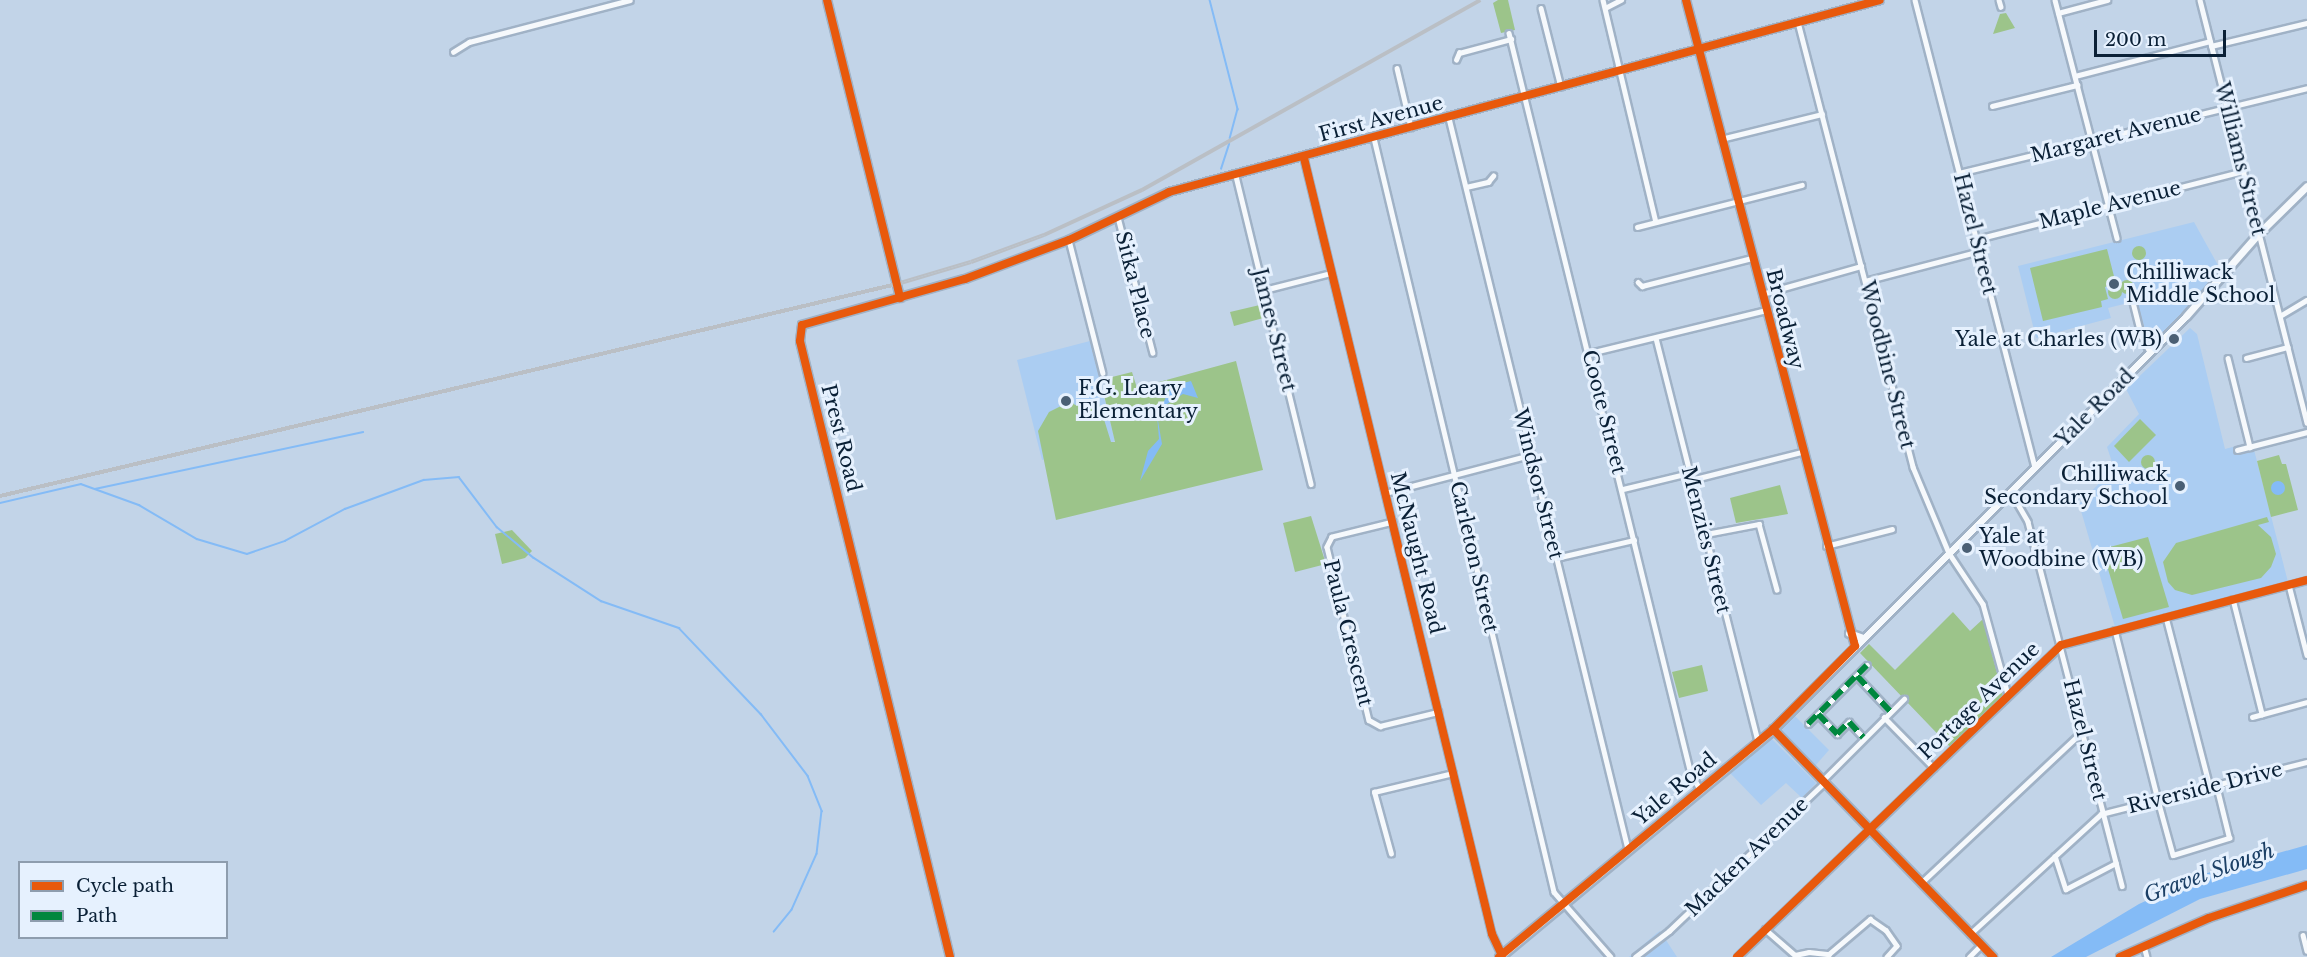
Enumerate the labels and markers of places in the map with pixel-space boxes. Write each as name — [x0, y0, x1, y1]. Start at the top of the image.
place label: Chilliwack Middle School — [2126, 260, 2275, 307]
marker: Chilliwack Middle School — [2107, 277, 2121, 291]
place label: Yale at Charles (WB) — [1955, 327, 2162, 351]
marker: Yale at Charles (WB) — [2167, 332, 2181, 346]
place label: F.G. Leary Elementary — [1078, 377, 1198, 424]
marker: F.G. Leary Elementary — [1059, 394, 1073, 408]
place label: Chilliwack Secondary School — [1983, 462, 2168, 509]
marker: Chilliwack Secondary School — [2173, 479, 2187, 493]
place label: Yale at Woodbine (WB) — [1979, 524, 2143, 571]
marker: Yale at Woodbine (WB) — [1960, 541, 1974, 555]

